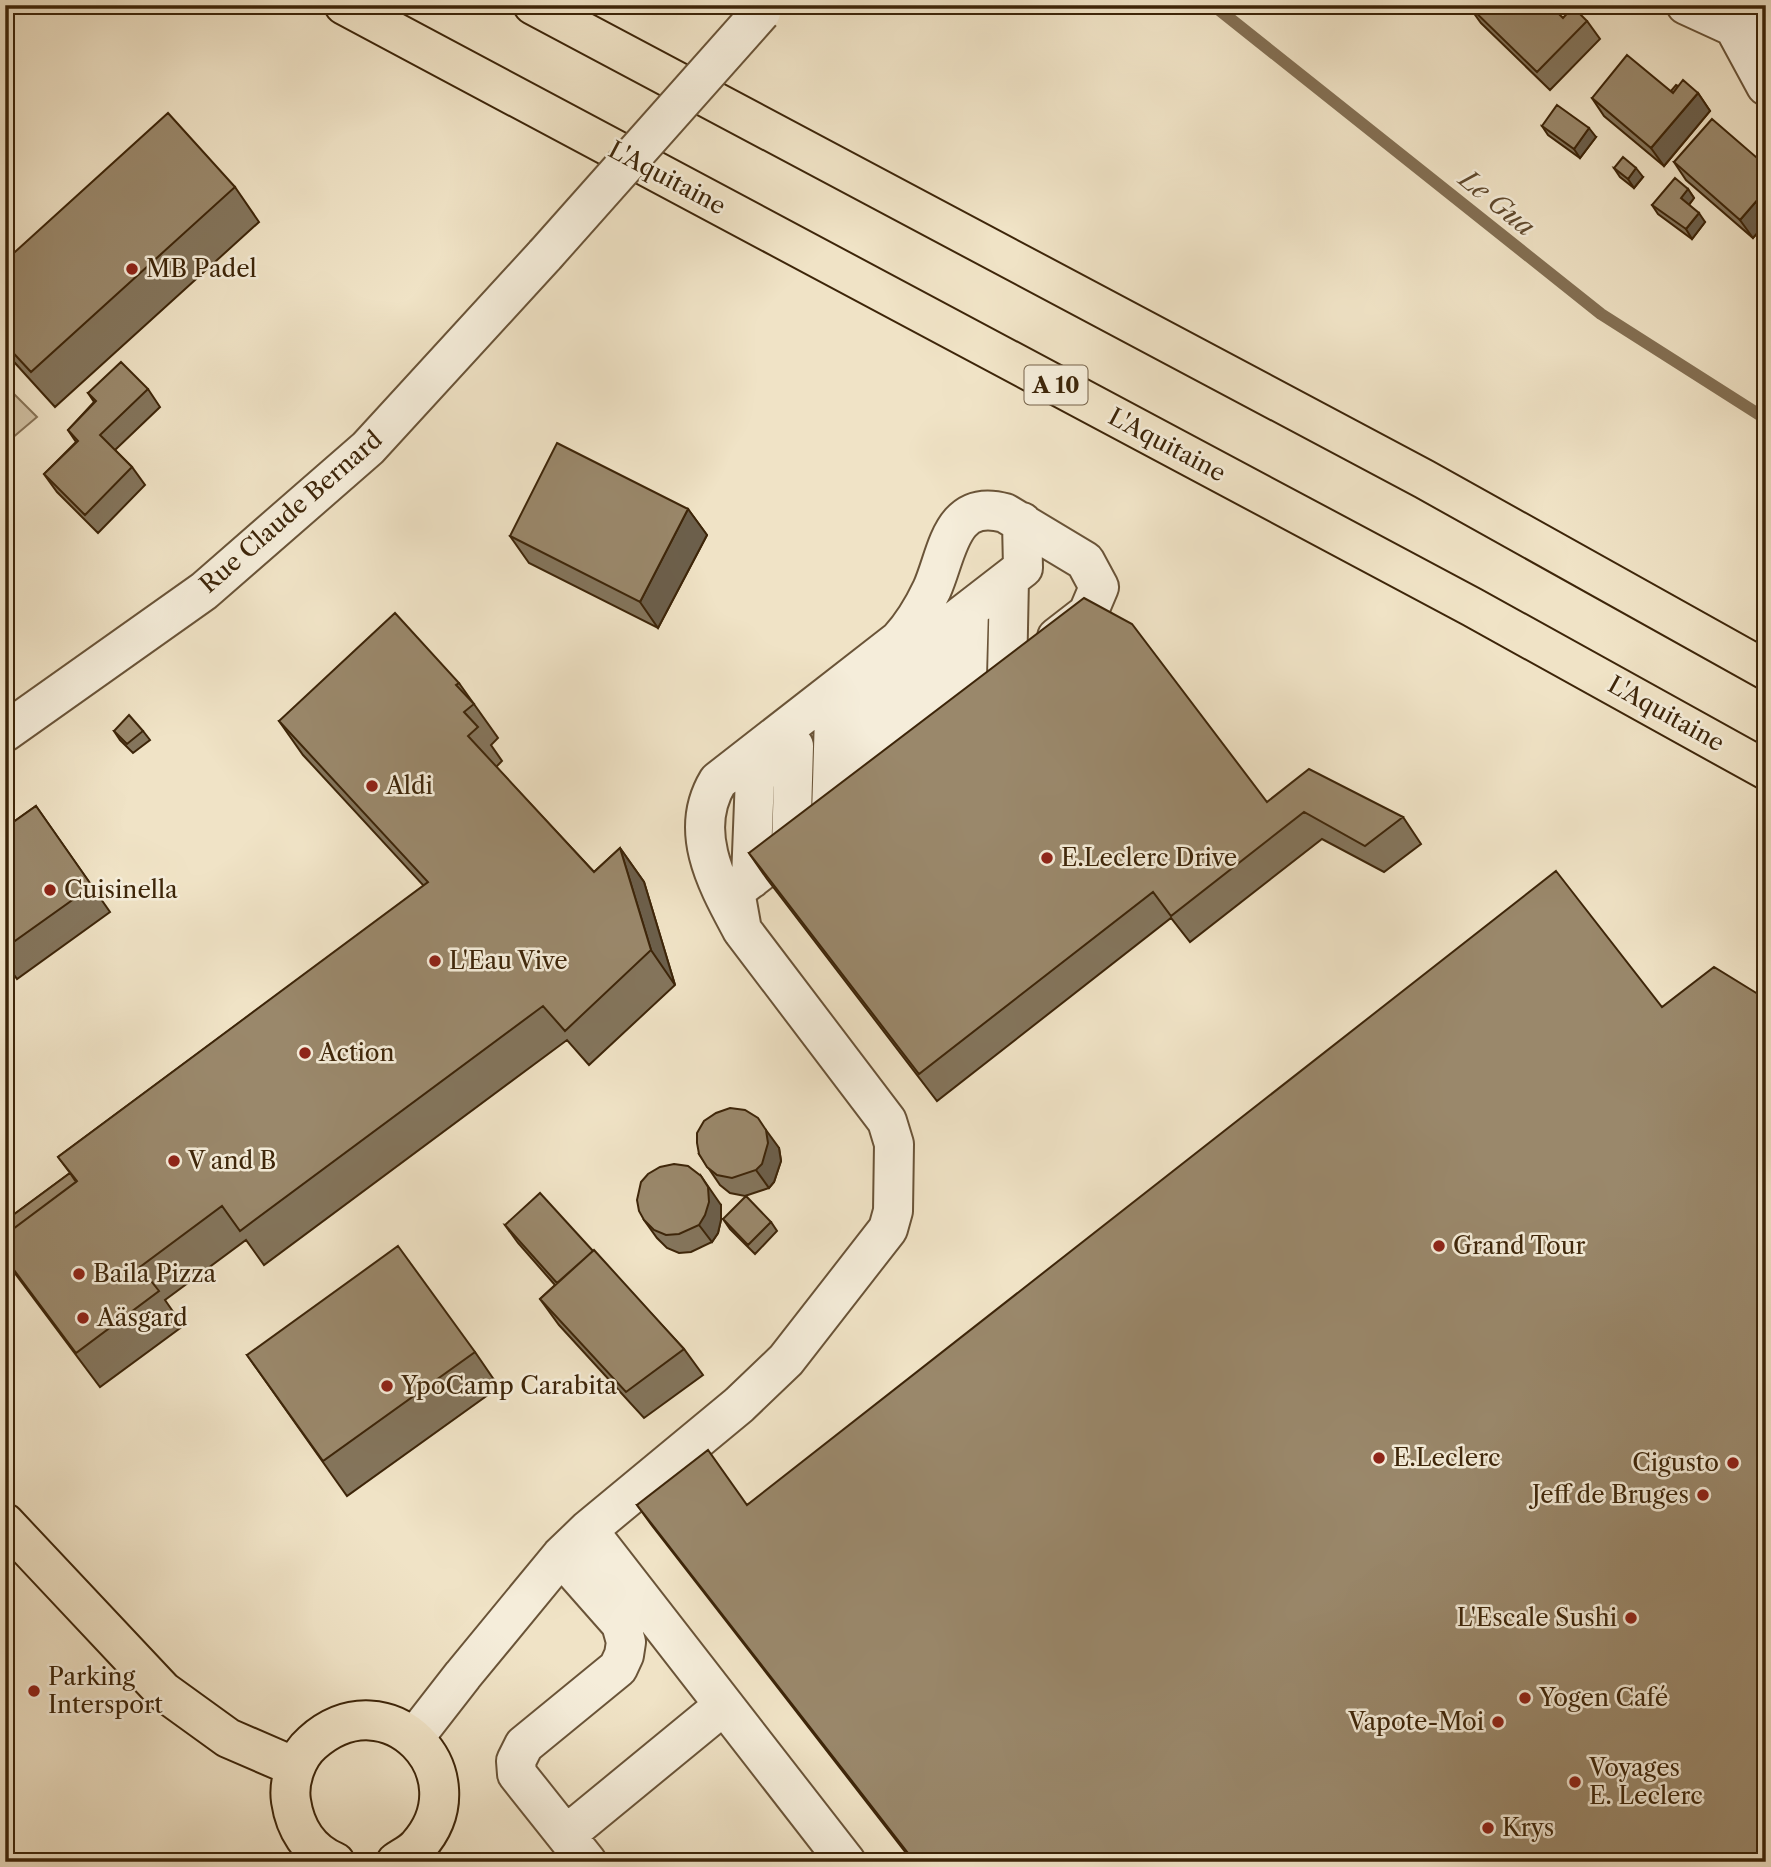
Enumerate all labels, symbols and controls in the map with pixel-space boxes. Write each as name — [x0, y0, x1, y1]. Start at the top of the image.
street label: L'Aquitaine — [604, 135, 731, 221]
water label: Le Gua — [1451, 162, 1541, 243]
place label: MB Padel — [146, 254, 257, 283]
marker: MB Padel — [124, 261, 140, 277]
road number: A 10 — [1024, 366, 1088, 404]
street label: L'Aquitaine — [1104, 402, 1231, 488]
street label: Rue Claude Bernard — [194, 424, 388, 599]
street label: L'Aquitaine — [1603, 670, 1729, 757]
place label: Aldi — [385, 771, 433, 800]
marker: Aldi — [364, 778, 380, 794]
place label: E.Leclerc Drive — [1061, 843, 1237, 872]
marker: E.Leclerc Drive — [1039, 850, 1055, 866]
place label: Cuisinella — [64, 875, 178, 904]
marker: Cuisinella — [42, 882, 58, 898]
place label: L'Eau Vive — [449, 946, 568, 975]
marker: L'Eau Vive — [427, 953, 443, 969]
place label: Action — [318, 1038, 395, 1067]
marker: Action — [297, 1045, 313, 1061]
place label: V and B — [187, 1146, 276, 1175]
marker: V and B — [166, 1153, 182, 1169]
place label: Grand Tour — [1453, 1231, 1586, 1260]
marker: Grand Tour — [1431, 1238, 1447, 1254]
place label: Baila Pizza — [93, 1259, 217, 1288]
marker: Baila Pizza — [71, 1266, 87, 1282]
place label: Aäsgard — [96, 1303, 188, 1332]
marker: Aäsgard — [75, 1310, 91, 1326]
place label: YpoCamp Carabita — [400, 1371, 617, 1400]
marker: YpoCamp Carabita — [379, 1378, 395, 1394]
place label: E.Leclerc — [1393, 1443, 1501, 1472]
place label: Cigusto — [1632, 1448, 1719, 1477]
marker: E.Leclerc — [1371, 1450, 1387, 1466]
marker: Cigusto — [1725, 1455, 1741, 1471]
place label: Jeff de Bruges — [1528, 1480, 1689, 1509]
marker: Jeff de Bruges — [1695, 1487, 1711, 1503]
place label: L'Escale Sushi — [1457, 1603, 1617, 1632]
marker: L'Escale Sushi — [1623, 1610, 1639, 1626]
place label: Parking Intersport — [48, 1662, 163, 1719]
marker: Parking Intersport — [26, 1683, 42, 1699]
place label: Yogen Café — [1538, 1683, 1668, 1712]
marker: Yogen Café — [1517, 1690, 1533, 1706]
place label: Vapote-Moi — [1347, 1707, 1484, 1736]
marker: Vapote-Moi — [1490, 1714, 1506, 1730]
place label: Voyages E. Leclerc — [1588, 1753, 1703, 1810]
marker: Voyages E. Leclerc — [1567, 1774, 1583, 1790]
place label: Krys — [1502, 1813, 1554, 1842]
marker: Krys — [1480, 1820, 1496, 1836]

